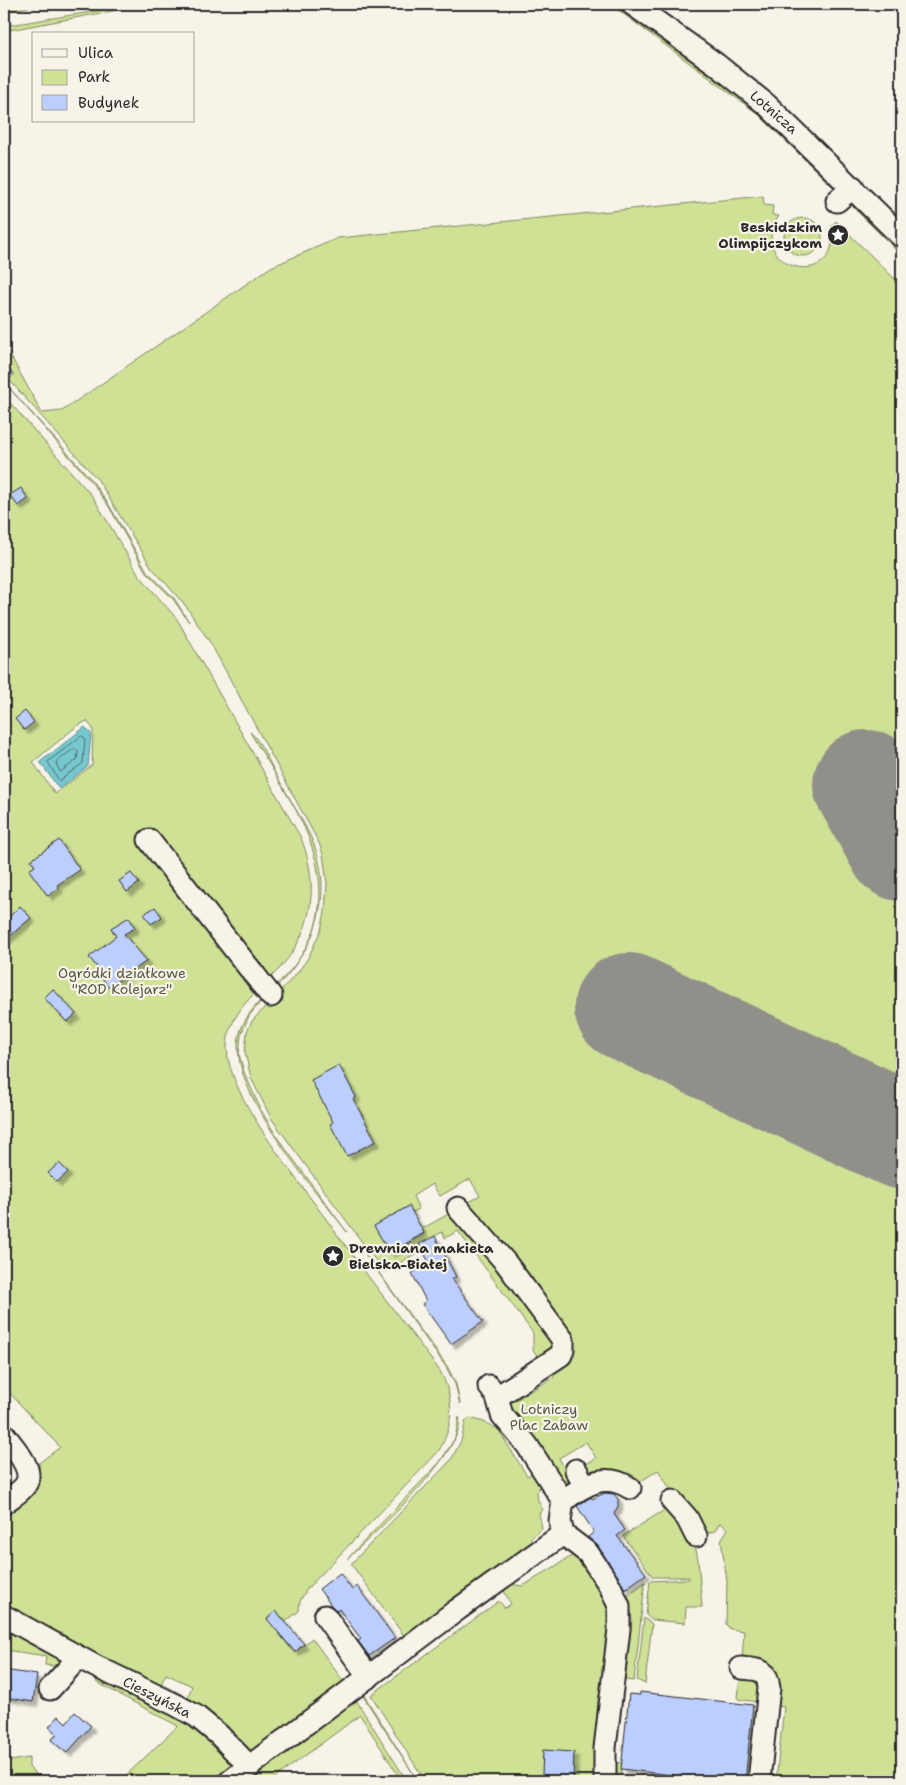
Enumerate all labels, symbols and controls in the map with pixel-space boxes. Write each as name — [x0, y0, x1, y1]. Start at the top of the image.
legend — [32, 32, 195, 122]
text: Ulica — [78, 43, 114, 63]
text: Park — [78, 67, 110, 87]
street label: Lotnicza — [746, 86, 802, 138]
text: Budynek — [78, 93, 139, 113]
place label: Beskidzkim Olimpijczykom — [718, 218, 822, 252]
place icon: Beskidzkim Olimpijczykom — [826, 223, 850, 247]
park label: Ogródki działkowe "ROD Kolejarz" — [58, 964, 186, 998]
place label: Drewniana makieta Bielska-Białej — [349, 1239, 494, 1273]
place icon: Drewniana makieta Bielska-Białej — [321, 1244, 345, 1268]
park label: Lotniczy Plac Zabaw — [510, 1400, 588, 1434]
street label: Cieszyńska — [120, 1672, 194, 1722]

